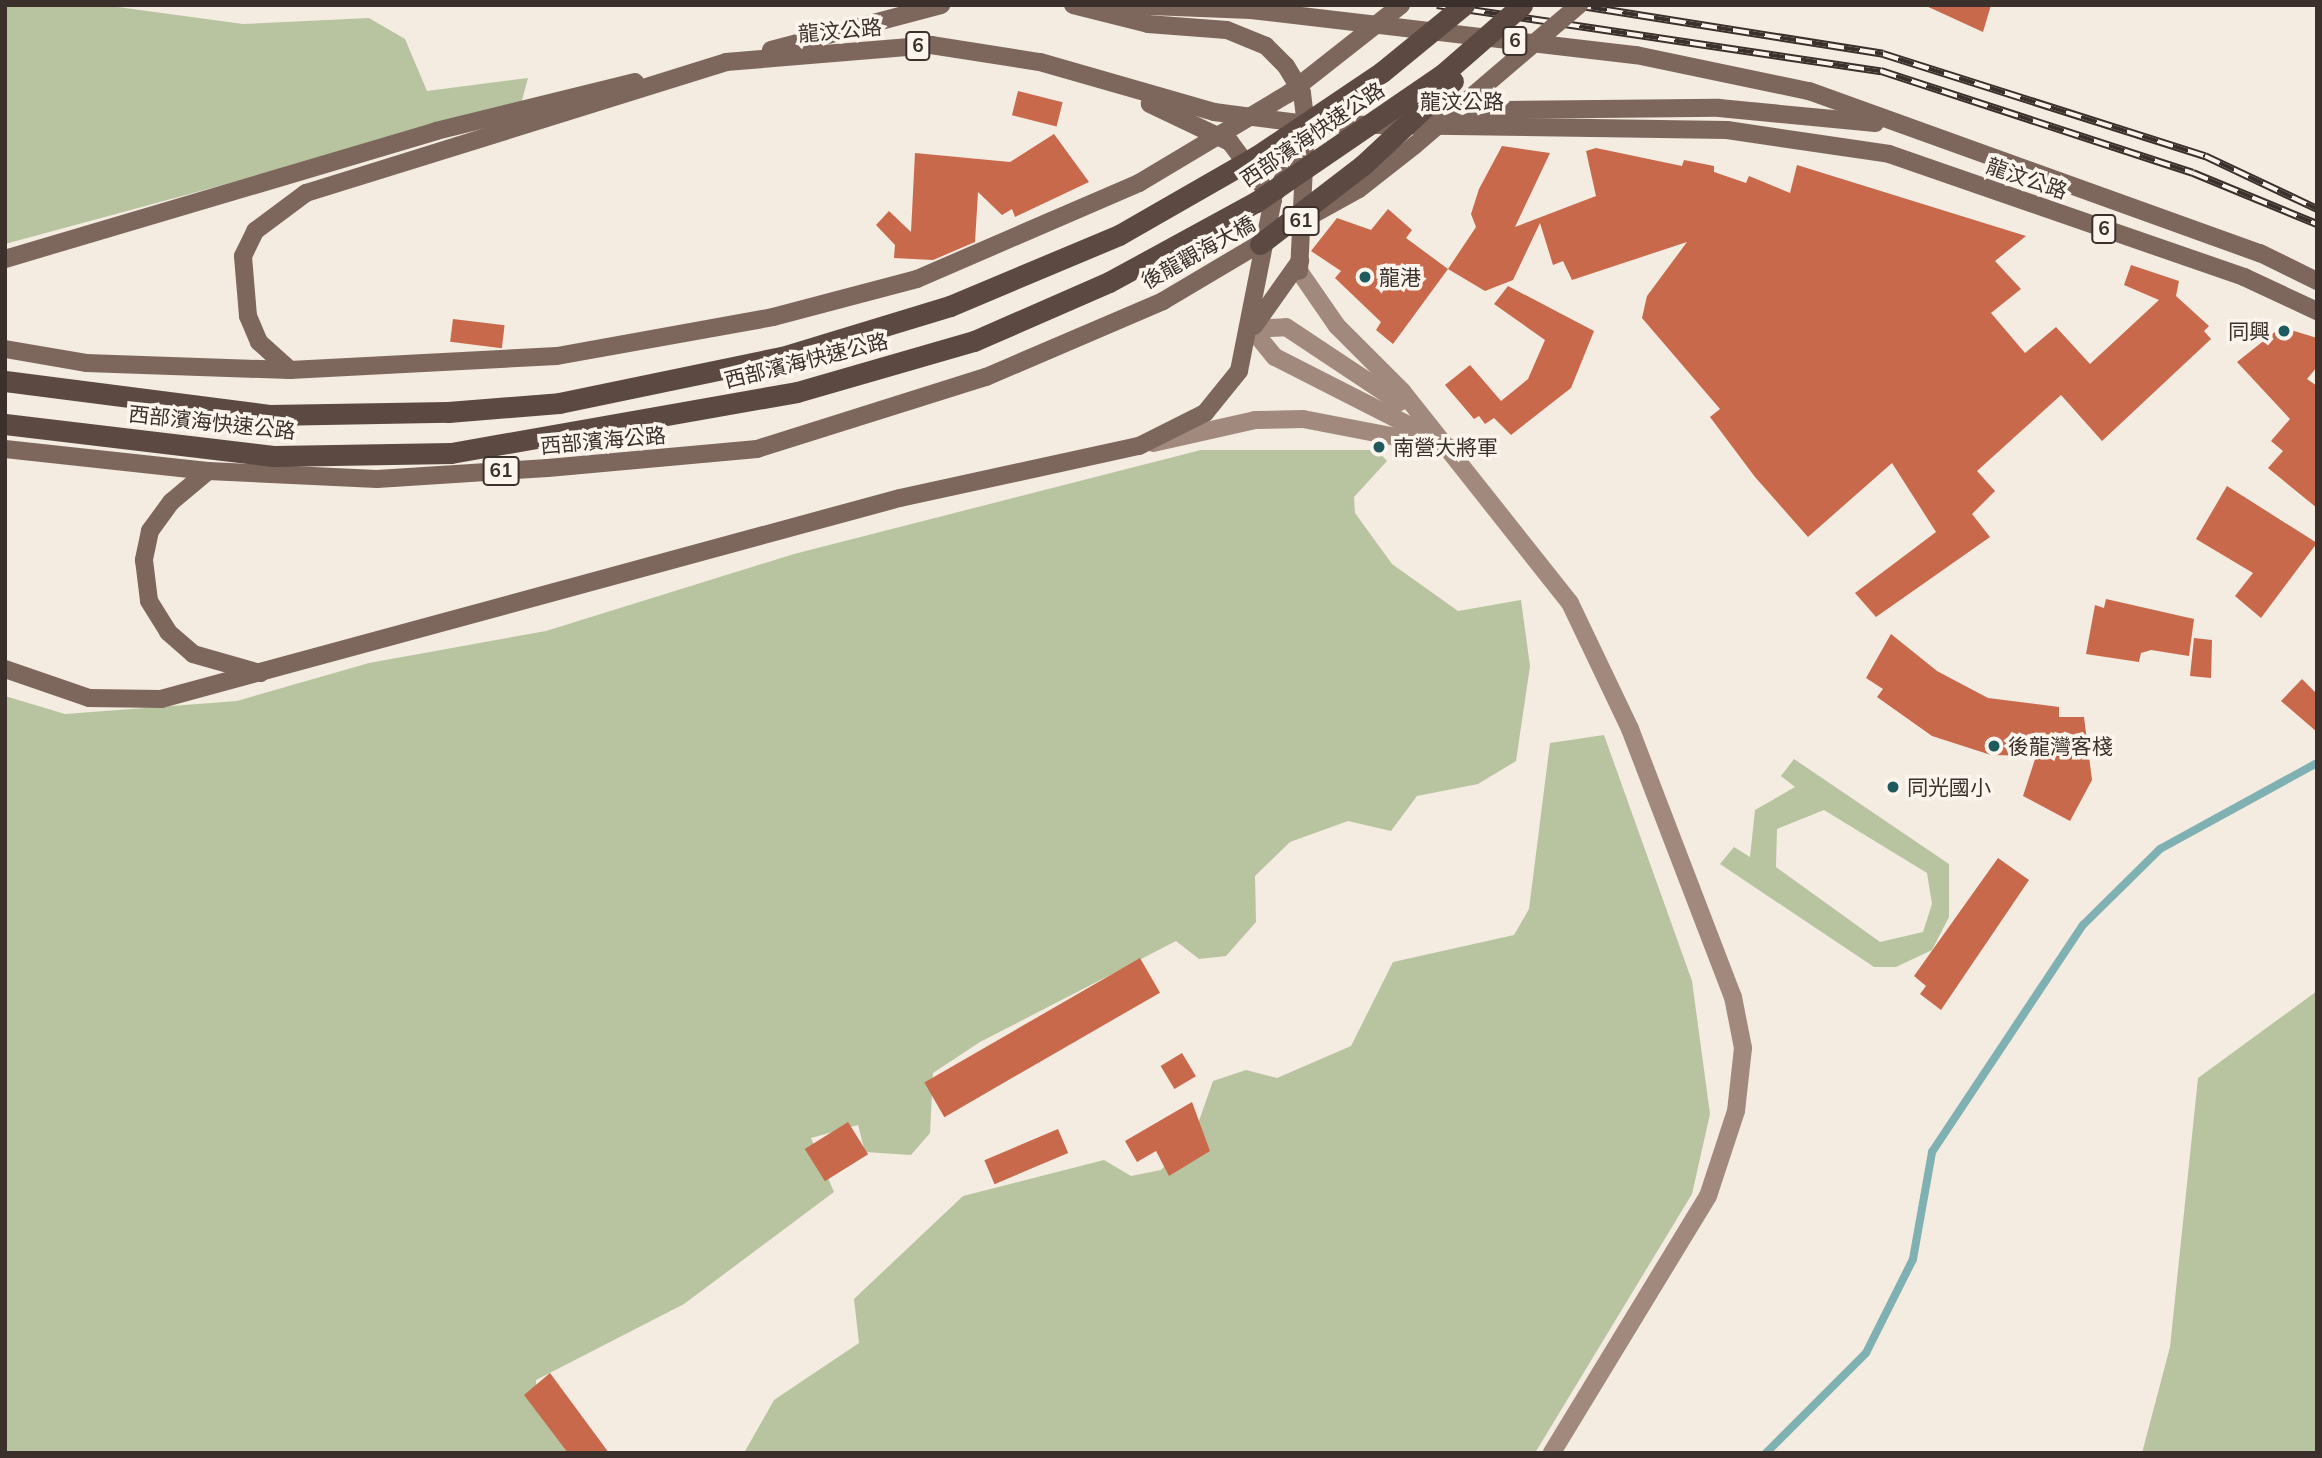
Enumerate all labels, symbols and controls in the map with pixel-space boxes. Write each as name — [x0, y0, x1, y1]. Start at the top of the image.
street label: 龍汶公路 — [797, 14, 883, 46]
road number: 6 — [1501, 25, 1529, 56]
road number: 6 — [904, 30, 932, 61]
street label: 西部濱海快速公路 — [1235, 77, 1389, 191]
street label: 龍汶公路 — [1420, 88, 1504, 114]
street label: 龍汶公路 — [1983, 152, 2071, 204]
road number: 61 — [1282, 206, 1320, 236]
street label: 後龍觀海大橋 — [1137, 210, 1259, 294]
road number: 6 — [2090, 214, 2118, 244]
place label: 龍港 — [1379, 264, 1421, 290]
marker: 龍港 — [1357, 269, 1373, 285]
place label: 同興 — [2228, 318, 2270, 344]
marker: 同興 — [2276, 323, 2292, 339]
street label: 西部濱海快速公路 — [721, 327, 891, 393]
street label: 西部濱海快速公路 — [127, 401, 297, 443]
street label: 西部濱海公路 — [539, 422, 667, 458]
place label: 南營大將軍 — [1393, 434, 1498, 460]
marker: 南營大將軍 — [1371, 439, 1387, 455]
road number: 61 — [482, 456, 520, 486]
place label: 後龍灣客棧 — [2008, 733, 2113, 759]
marker: 後龍灣客棧 — [1986, 738, 2002, 754]
place label: 同光國小 — [1907, 774, 1991, 800]
marker: 同光國小 — [1885, 779, 1901, 795]

